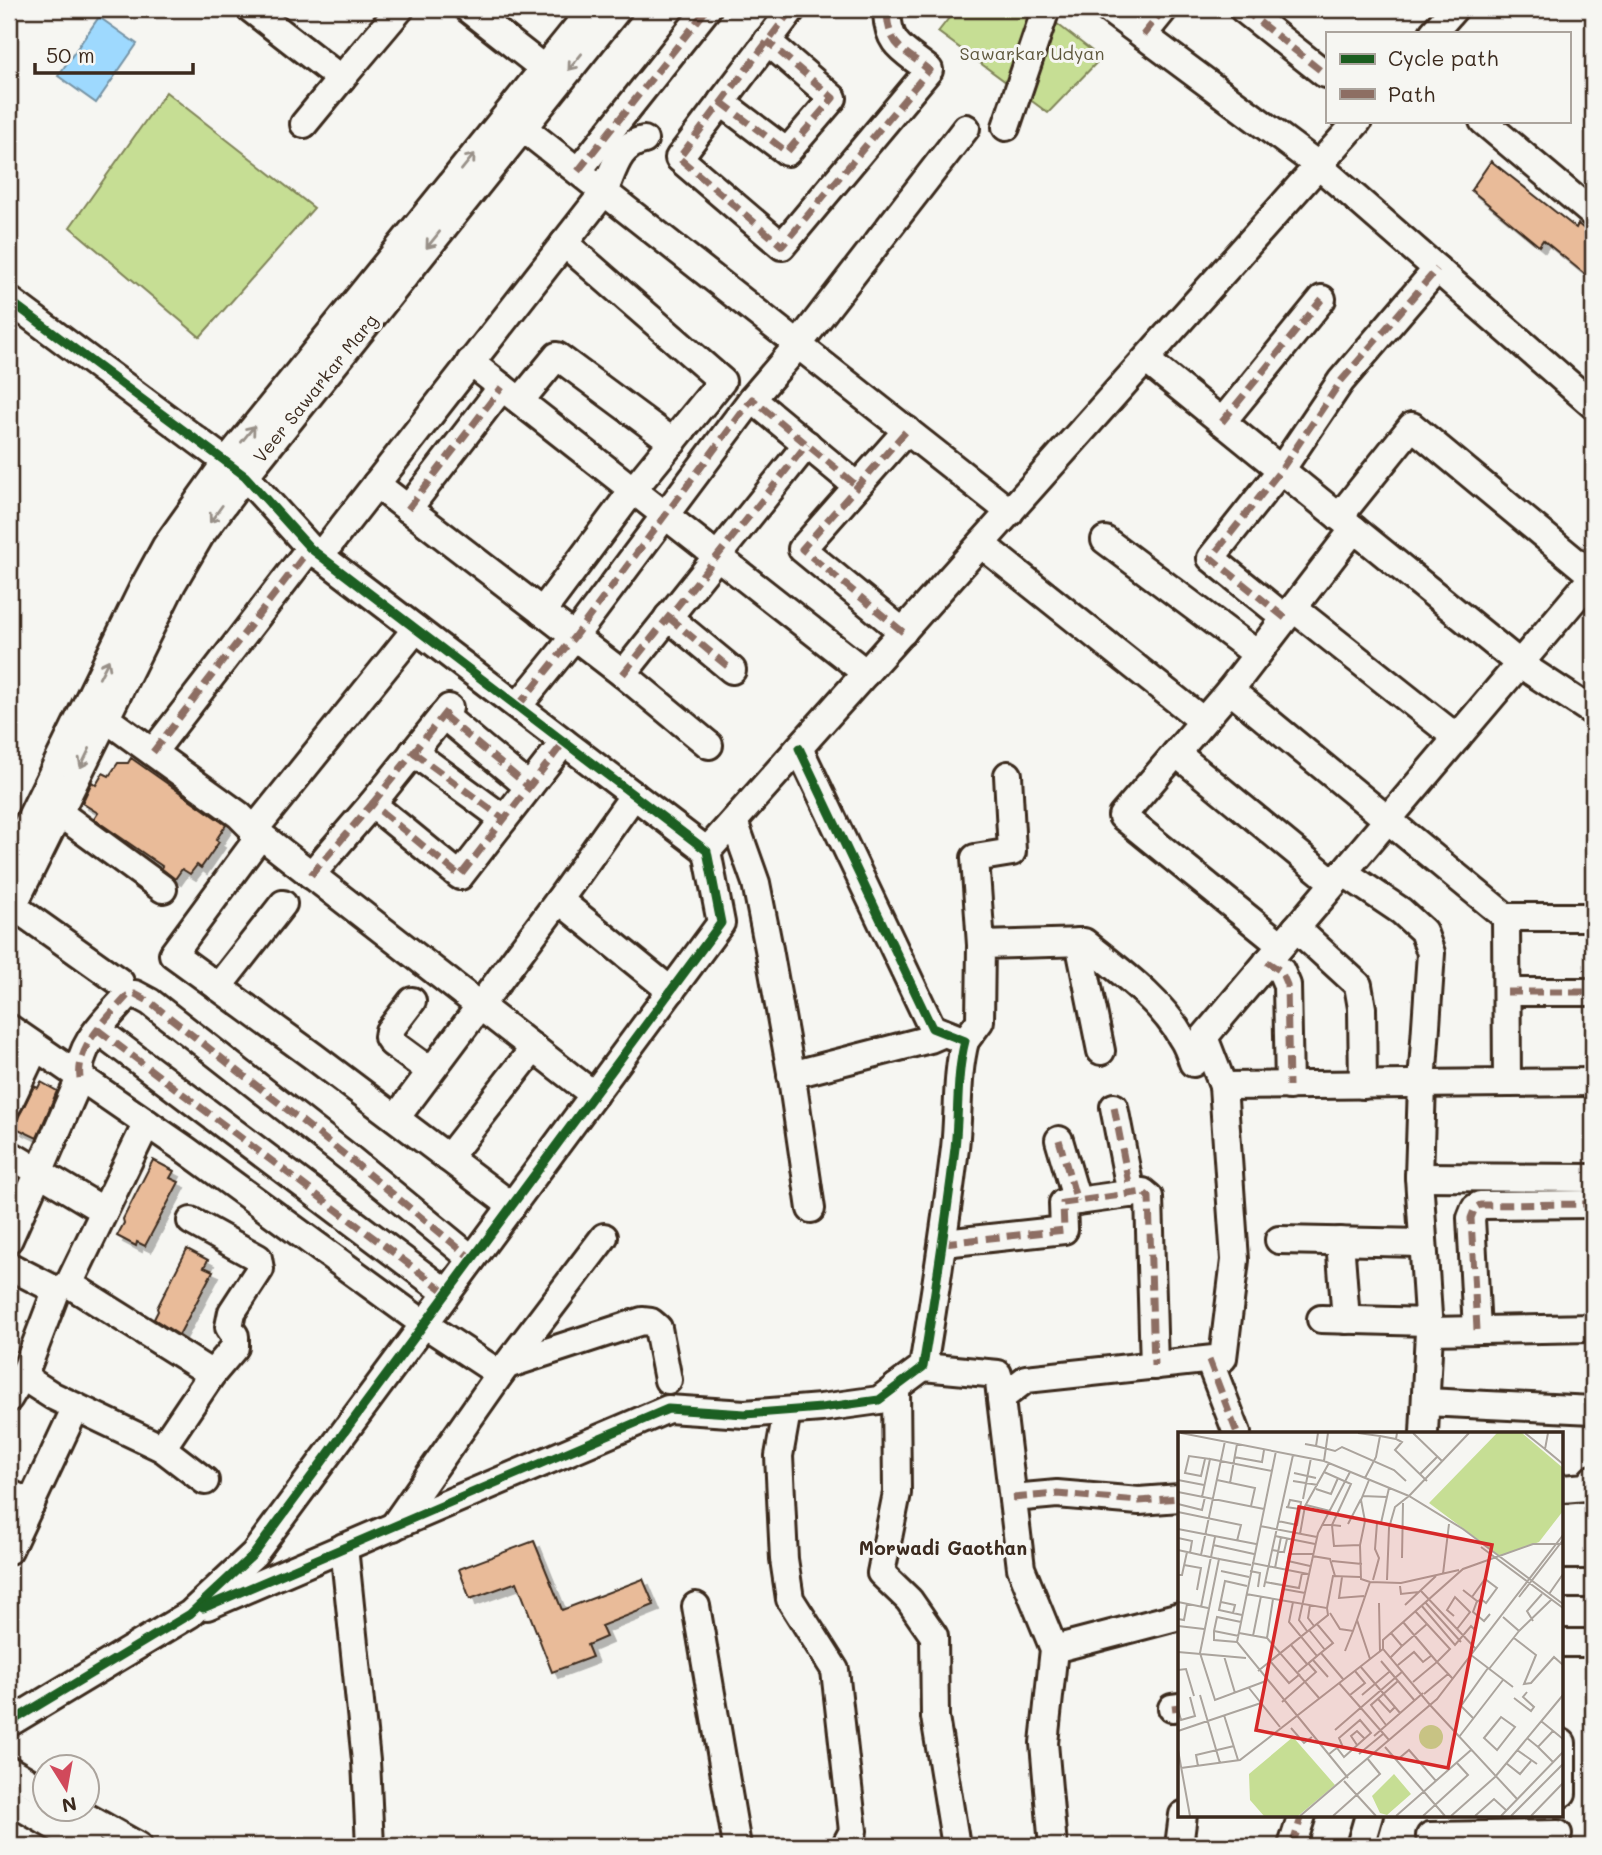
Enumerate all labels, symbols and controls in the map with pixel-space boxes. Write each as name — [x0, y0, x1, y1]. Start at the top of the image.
scale bar — [35, 32, 192, 76]
legend — [1326, 32, 1570, 122]
text: 50 m — [46, 41, 95, 68]
park label: Sawarkar Udyan — [959, 41, 1105, 65]
text: Cycle path — [1388, 44, 1498, 71]
one-way arrow — [568, 52, 583, 71]
text: Path — [1388, 80, 1435, 107]
one-way arrow — [460, 153, 475, 171]
one-way arrow — [425, 230, 441, 248]
street label: Veer Sawarkar Marg — [248, 309, 382, 467]
one-way arrow — [240, 426, 256, 444]
one-way arrow — [209, 505, 224, 524]
one-way arrow — [97, 659, 111, 680]
one-way arrow — [78, 747, 92, 768]
inset map — [1178, 1432, 1564, 1816]
district label: Morwadi Gaothan — [859, 1535, 1027, 1560]
north arrow — [32, 1754, 102, 1824]
text: N — [60, 1792, 79, 1819]

